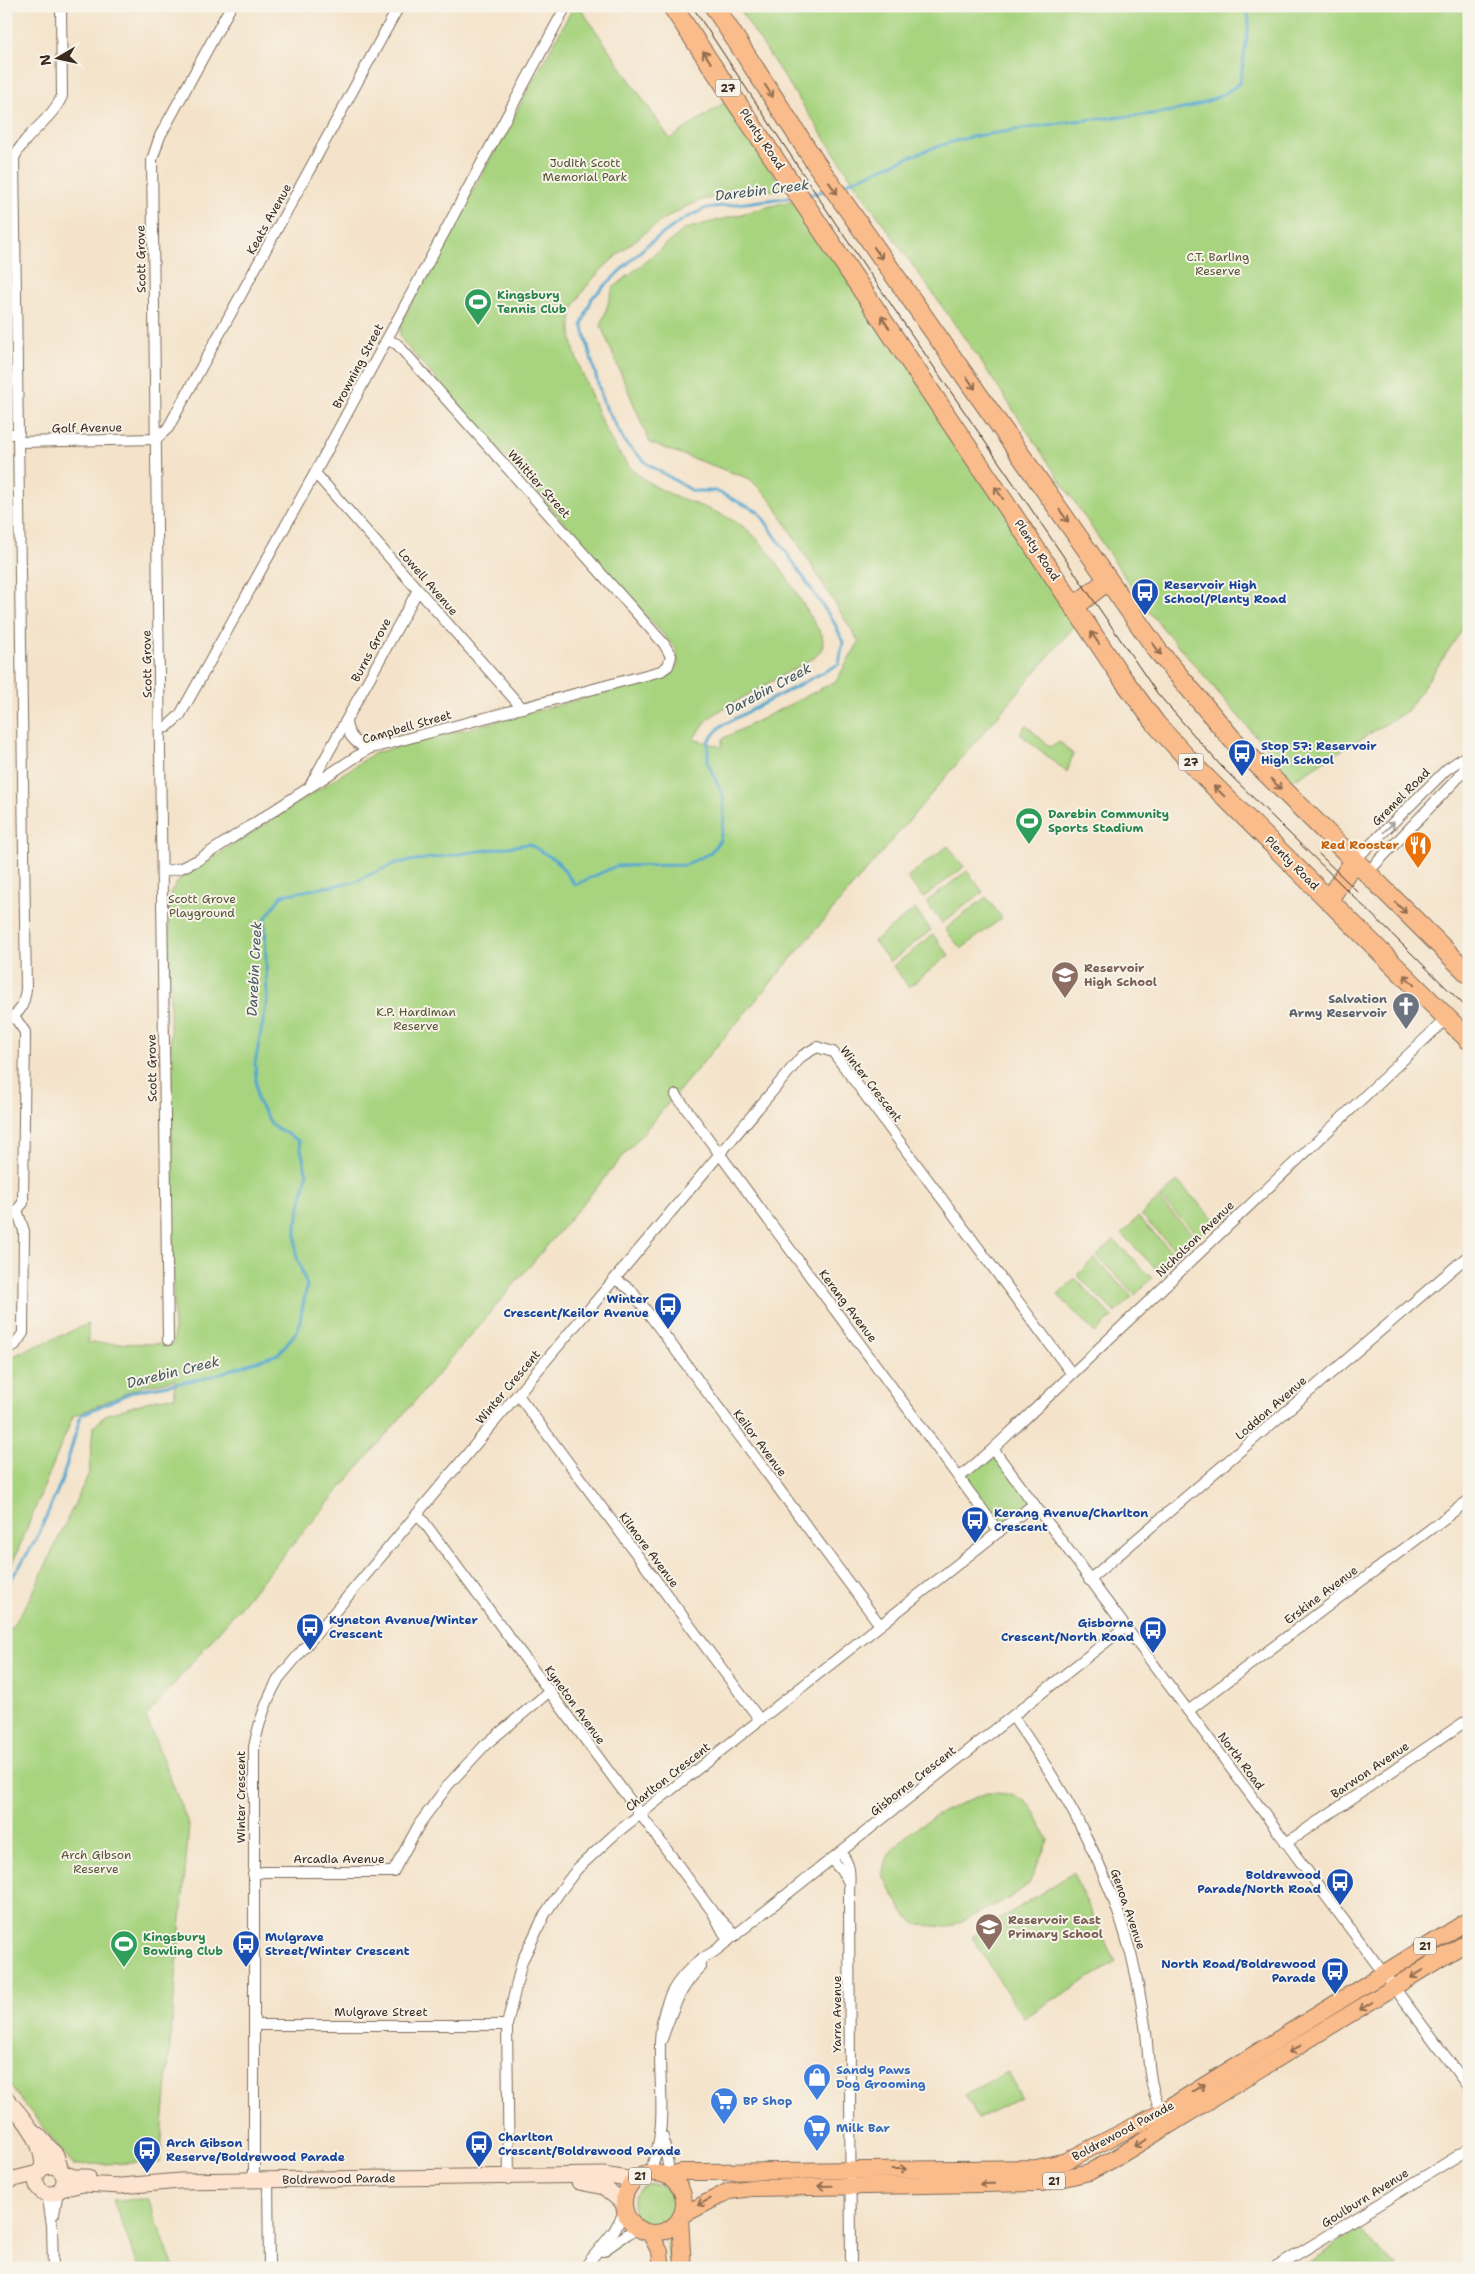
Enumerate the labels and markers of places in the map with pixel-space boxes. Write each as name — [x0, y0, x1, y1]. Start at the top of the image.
sports icon: Kingsbury Tennis Club — [463, 287, 493, 326]
place label: Kingsbury Tennis Club — [497, 287, 566, 317]
bus stop icon: Reservoir High School/Plenty Road — [1130, 577, 1160, 616]
place label: Reservoir High School/Plenty Road — [1164, 577, 1287, 607]
bus stop icon: Stop 57: Reservoir High School — [1227, 738, 1257, 777]
place label: Stop 57: Reservoir High School — [1261, 738, 1377, 768]
sports icon: Darebin Community Sports Stadium — [1014, 806, 1044, 845]
place label: Darebin Community Sports Stadium — [1048, 806, 1169, 836]
restaurant icon: Red Rooster — [1403, 830, 1433, 869]
place label: Red Rooster — [1321, 837, 1400, 853]
school or university icon: Reservoir High School — [1050, 960, 1080, 999]
place label: Reservoir High School — [1084, 960, 1157, 990]
place label: Salvation Army Reservoir — [1289, 991, 1388, 1021]
church icon: Salvation Army Reservoir — [1391, 991, 1421, 1030]
place label: Winter Crescent/Keilor Avenue — [503, 1291, 650, 1321]
bus stop icon: Winter Crescent/Keilor Avenue — [653, 1291, 683, 1330]
bus stop icon: Kerang Avenue/Charlton Crescent — [960, 1505, 990, 1544]
place label: Kerang Avenue/Charlton Crescent — [994, 1505, 1148, 1535]
bus stop icon: Kyneton Avenue/Winter Crescent — [295, 1612, 325, 1651]
place label: Kyneton Avenue/Winter Crescent — [329, 1612, 479, 1642]
place label: Gisborne Crescent/North Road — [1001, 1615, 1134, 1645]
bus stop icon: Gisborne Crescent/North Road — [1138, 1615, 1168, 1654]
place label: Boldrewood Parade/North Road — [1197, 1867, 1321, 1897]
bus stop icon: Boldrewood Parade/North Road — [1325, 1867, 1355, 1906]
school or university icon: Reservoir East Primary School — [974, 1912, 1004, 1951]
place label: Reservoir East Primary School — [1008, 1912, 1103, 1942]
sports icon: Kingsbury Bowling Club — [109, 1929, 139, 1968]
place label: Kingsbury Bowling Club — [143, 1929, 223, 1959]
bus stop icon: Mulgrave Street/Winter Crescent — [231, 1929, 261, 1968]
place label: Mulgrave Street/Winter Crescent — [265, 1929, 410, 1959]
place label: North Road/Boldrewood Parade — [1161, 1956, 1316, 1986]
bus stop icon: North Road/Boldrewood Parade — [1320, 1956, 1350, 1995]
shop icon: Sandy Paws Dog Grooming — [802, 2062, 832, 2101]
place label: Sandy Paws Dog Grooming — [836, 2062, 926, 2092]
supermarket icon: BP Shop — [709, 2086, 739, 2125]
place label: BP Shop — [743, 2093, 792, 2109]
supermarket icon: Milk Bar — [802, 2113, 832, 2152]
place label: Milk Bar — [836, 2120, 890, 2136]
bus stop icon: Charlton Crescent/Boldrewood Parade — [464, 2129, 494, 2168]
place label: Charlton Crescent/Boldrewood Parade — [498, 2129, 681, 2159]
bus stop icon: Arch Gibson Reserve/Boldrewood Parade — [132, 2135, 162, 2174]
place label: Arch Gibson Reserve/Boldrewood Parade — [166, 2135, 345, 2165]

